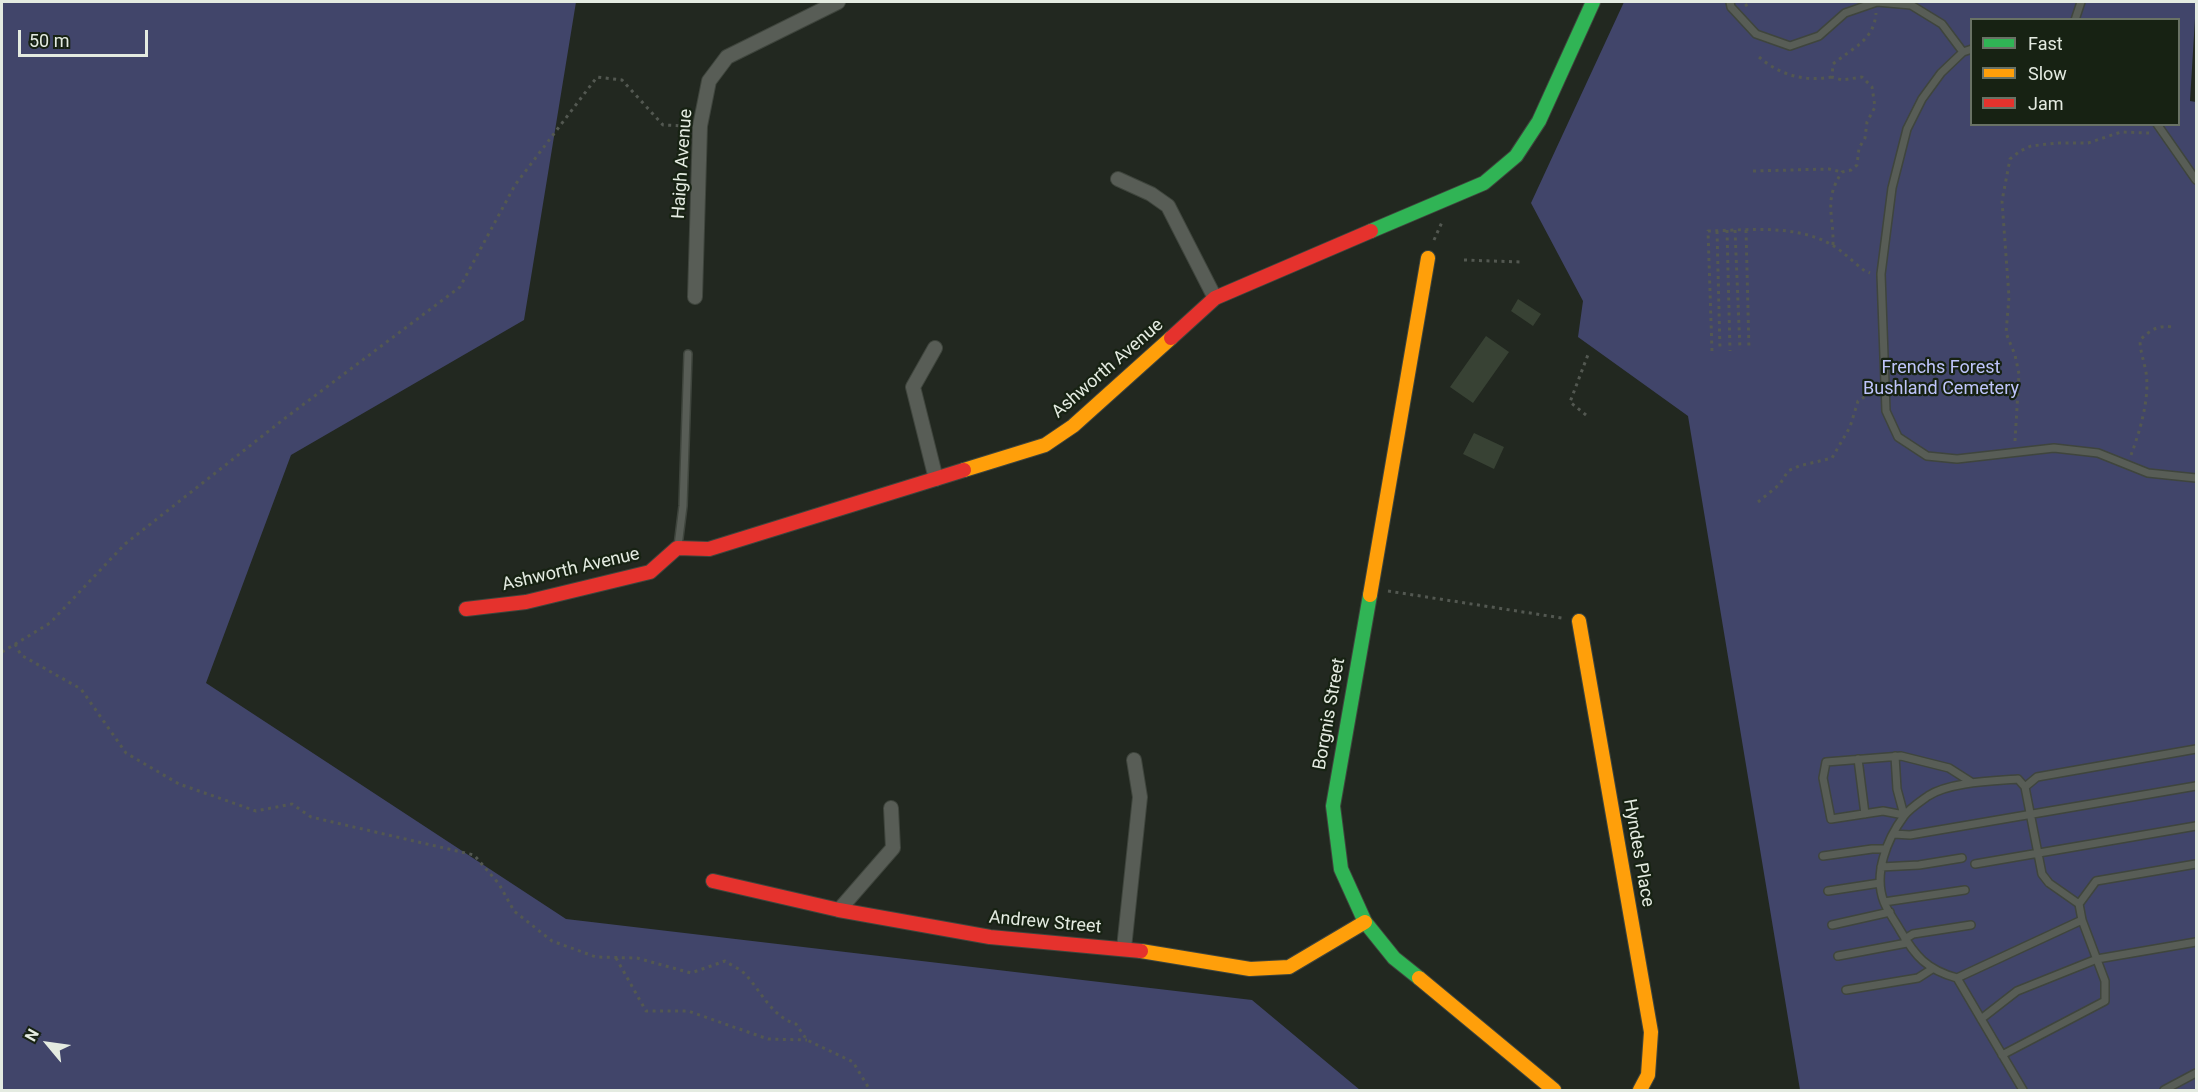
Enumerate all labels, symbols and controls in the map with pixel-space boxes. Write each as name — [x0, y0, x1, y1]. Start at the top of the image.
scale bar — [21, 18, 152, 56]
legend — [1970, 18, 2180, 126]
text: 50 m — [29, 30, 69, 51]
text: Fast — [2028, 33, 2063, 54]
text: Slow — [2028, 63, 2067, 84]
text: Jam — [2028, 93, 2064, 114]
street label: Haigh Avenue — [668, 108, 698, 220]
street label: Ashworth Avenue — [1048, 315, 1168, 423]
park label: Frenchs Forest Bushland Cemetery — [1863, 357, 2019, 400]
street label: Ashworth Avenue — [500, 544, 642, 596]
street label: Borgnis Street — [1310, 656, 1350, 772]
street label: Hyndes Place — [1618, 797, 1658, 909]
street label: Andrew Street — [988, 907, 1102, 939]
north arrow — [18, 1014, 78, 1074]
text: N — [21, 1025, 43, 1045]

